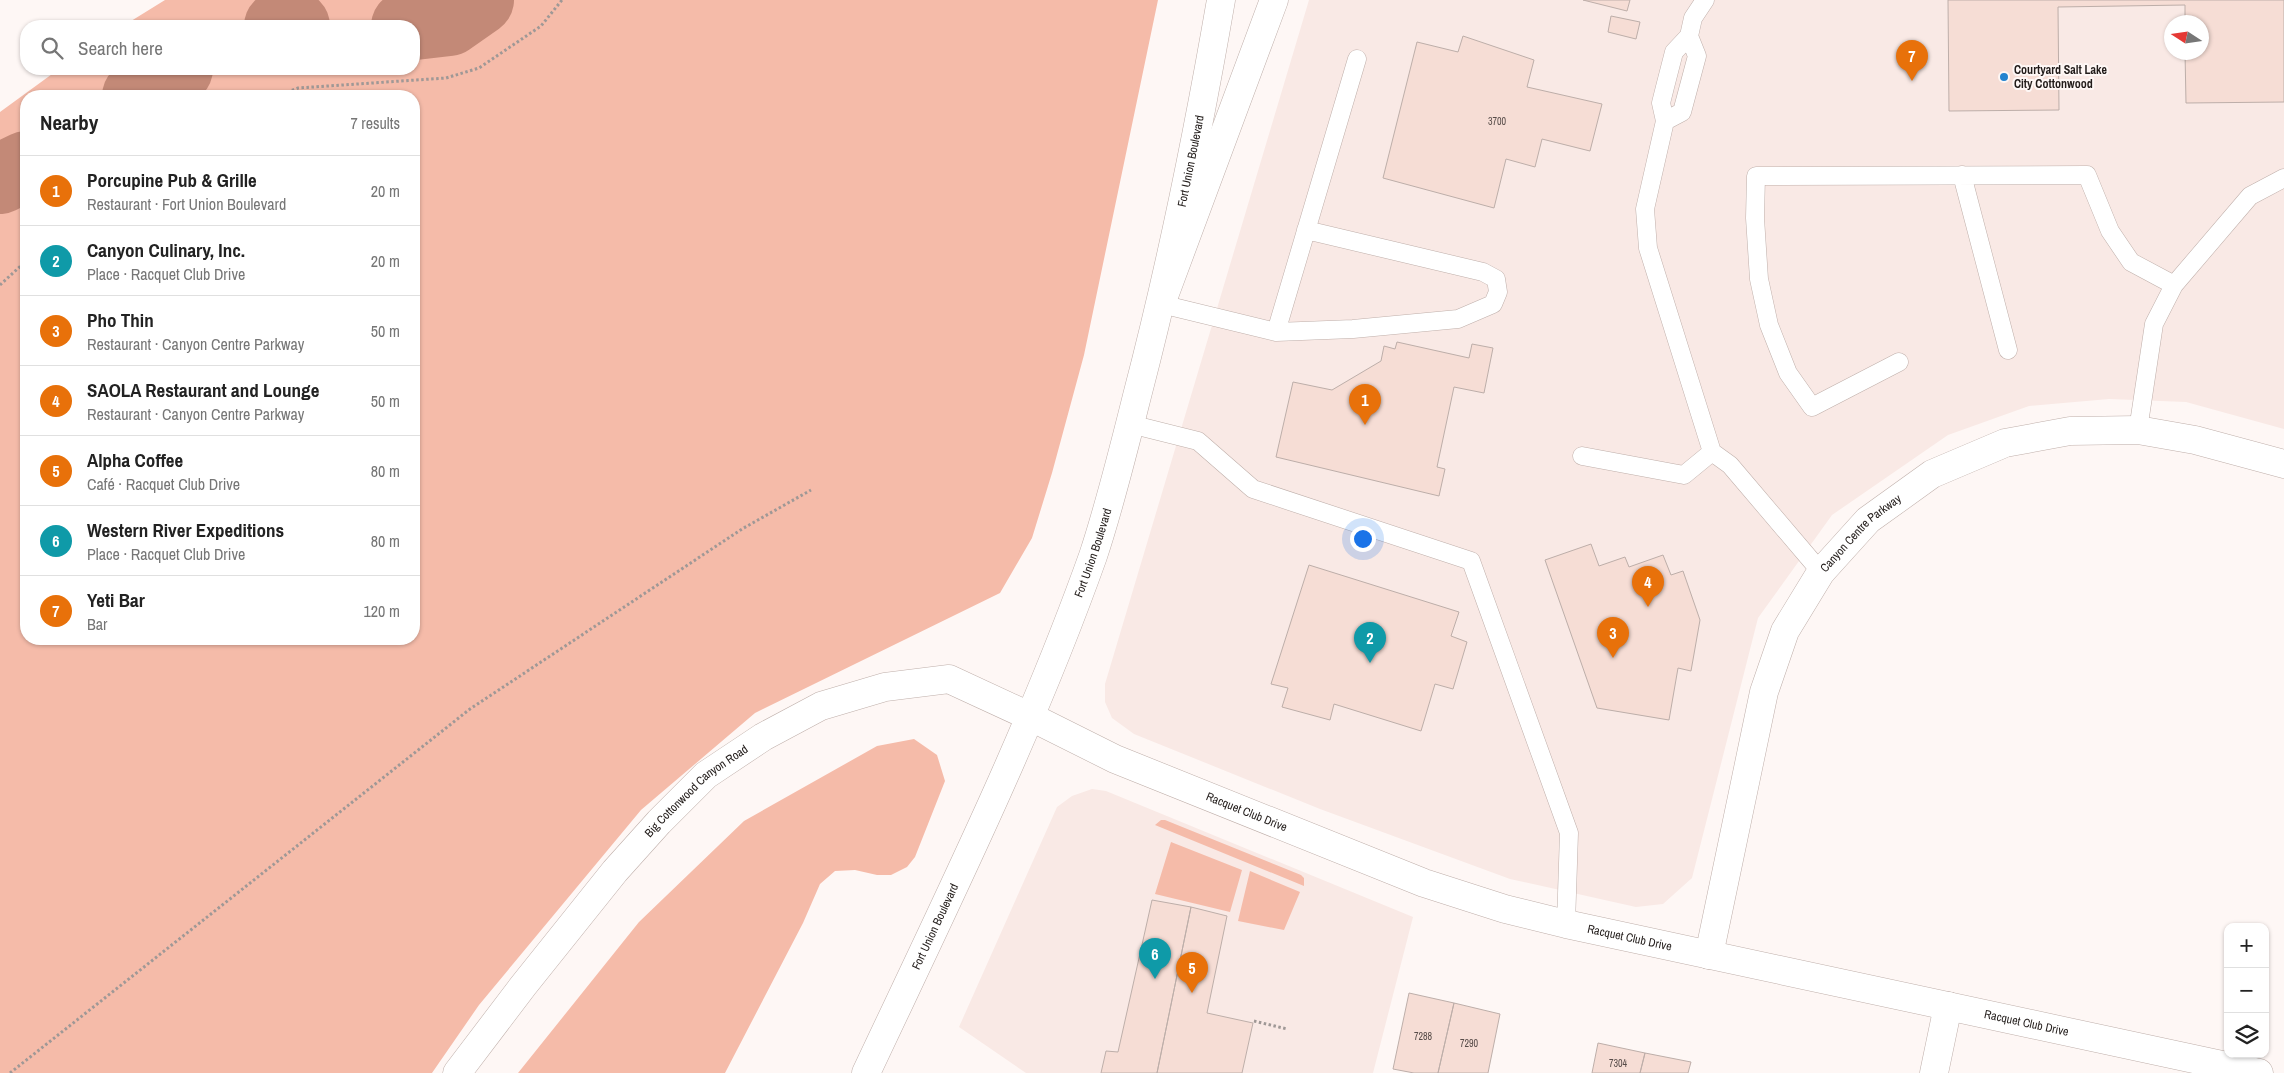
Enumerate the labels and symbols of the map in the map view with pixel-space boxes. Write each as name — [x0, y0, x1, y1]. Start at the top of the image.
north arrow — [2164, 15, 2209, 60]
pin: 7 — [1896, 40, 1928, 81]
place label: Courtyard Salt Lake City Cottonwood — [2014, 62, 2107, 92]
marker: Courtyard Salt Lake City Cottonwood — [1998, 71, 2010, 83]
street label: Fort Union Boulevard — [1174, 114, 1208, 208]
house number: 3700 — [1488, 115, 1507, 128]
pin: 1 — [1349, 384, 1381, 425]
street label: Canyon Centre Parkway — [1817, 491, 1904, 576]
street label: Fort Union Boulevard — [1071, 506, 1115, 600]
your location — [1350, 526, 1376, 552]
pin: 4 — [1632, 566, 1664, 607]
pin: 3 — [1597, 617, 1629, 658]
pin: 2 — [1354, 622, 1386, 663]
street label: Big Cottonwood Canyon Road — [641, 741, 751, 841]
street label: Racquet Club Drive — [1204, 788, 1290, 835]
street label: Fort Union Boulevard — [908, 881, 962, 972]
street label: Racquet Club Drive — [1586, 921, 1673, 955]
pin: 6 — [1139, 938, 1171, 979]
pin: 5 — [1176, 952, 1208, 993]
street label: Racquet Club Drive — [1983, 1006, 2070, 1040]
house number: 7288 — [1414, 1030, 1433, 1043]
house number: 7290 — [1460, 1037, 1479, 1050]
house number: 7304 — [1609, 1057, 1628, 1070]

